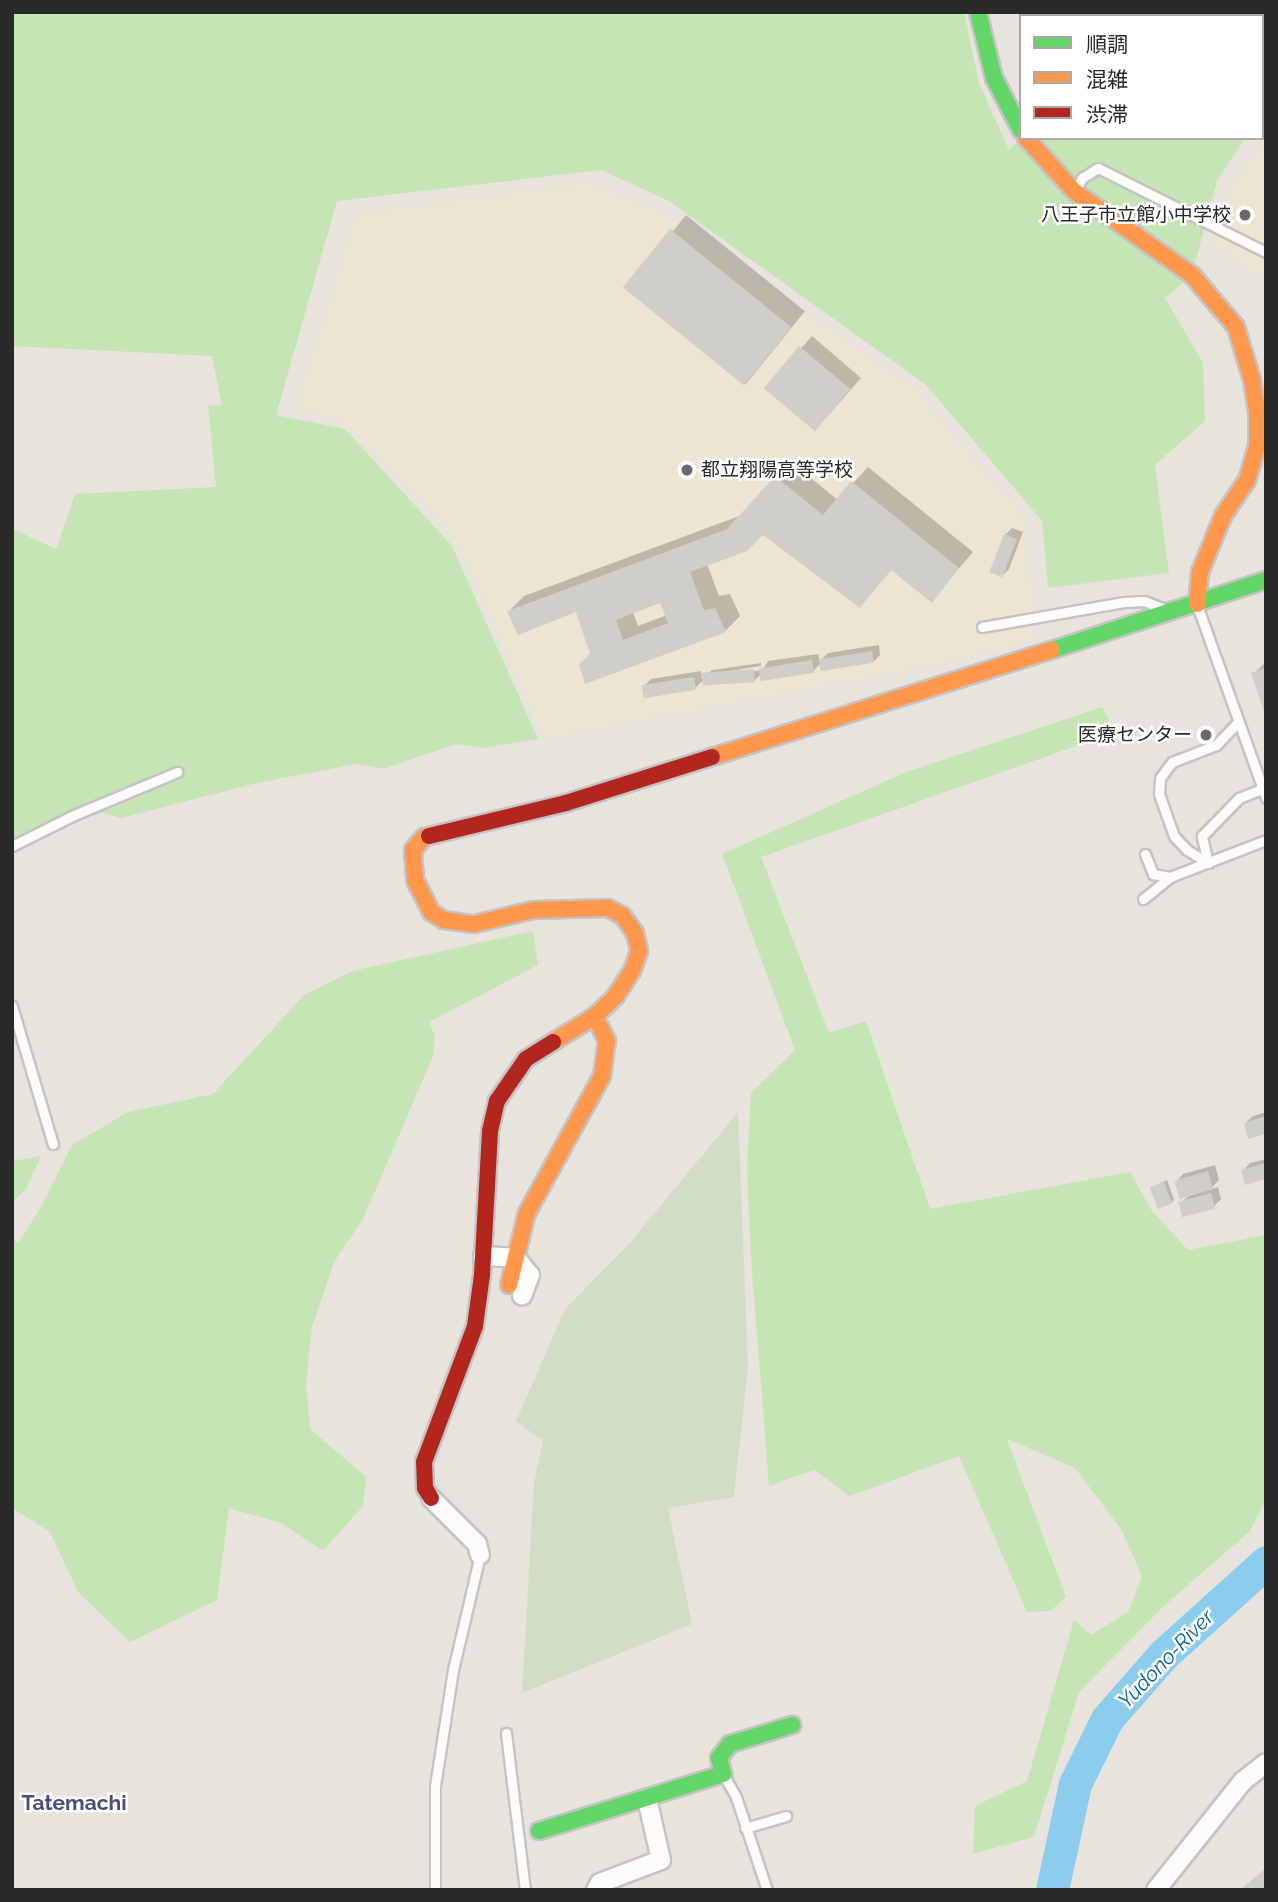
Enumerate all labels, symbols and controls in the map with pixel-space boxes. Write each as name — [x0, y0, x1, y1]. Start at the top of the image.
legend — [1019, 14, 1264, 140]
text: 順調 — [1086, 32, 1128, 57]
text: 混雑 — [1086, 67, 1128, 92]
text: 渋滞 — [1086, 102, 1128, 127]
place label: 八王子市立館小中学校 — [1041, 204, 1231, 226]
marker: 八王子市立館小中学校 — [1237, 207, 1253, 223]
place label: 都立翔陽高等学校 — [701, 459, 853, 481]
marker: 都立翔陽高等学校 — [679, 462, 695, 478]
place label: 医療センター — [1078, 724, 1192, 746]
marker: 医療センター — [1198, 727, 1214, 743]
water label: Yudono-River — [1113, 1605, 1219, 1713]
district label: Tatemachi — [21, 1790, 127, 1816]

